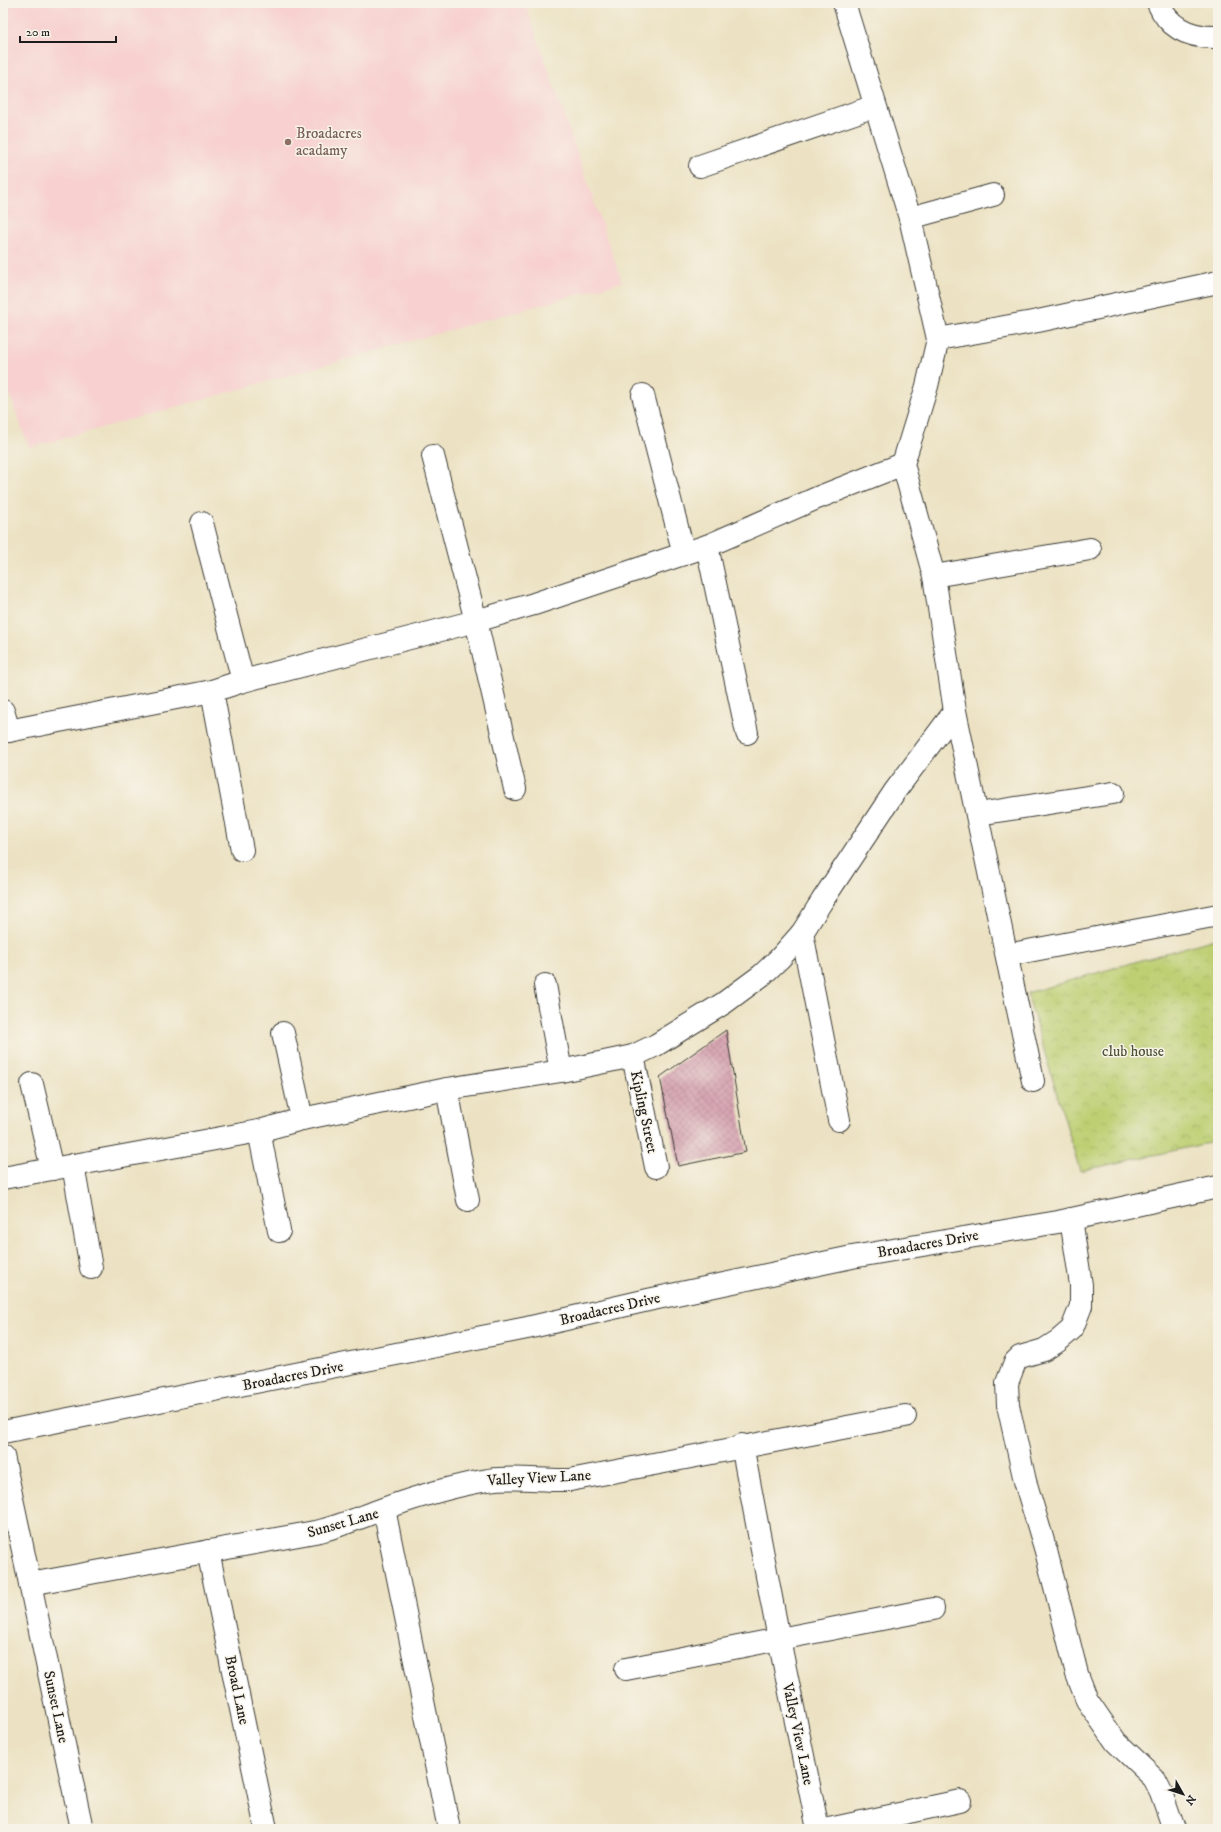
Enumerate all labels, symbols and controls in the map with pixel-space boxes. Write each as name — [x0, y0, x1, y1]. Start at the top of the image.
scale bar — [20, 18, 116, 44]
text: 20 m — [26, 25, 50, 40]
place label: Broadacres acadamy — [296, 124, 362, 160]
marker: Broadacres acadamy — [283, 137, 293, 147]
park label: club house — [1102, 1042, 1164, 1061]
street label: Kipling Street — [626, 1069, 662, 1155]
street label: Broadacres Drive — [876, 1226, 980, 1262]
street label: Broadacres Drive — [558, 1288, 662, 1330]
street label: Broadacres Drive — [241, 1357, 345, 1395]
street label: Valley View Lane — [486, 1466, 591, 1490]
street label: Sunset Lane — [305, 1504, 381, 1542]
street label: Broad Lane — [220, 1654, 254, 1726]
street label: Sunset Lane — [39, 1669, 73, 1745]
street label: Valley View Lane — [778, 1680, 818, 1787]
north arrow — [1163, 1774, 1203, 1814]
text: N — [1182, 1792, 1198, 1808]

